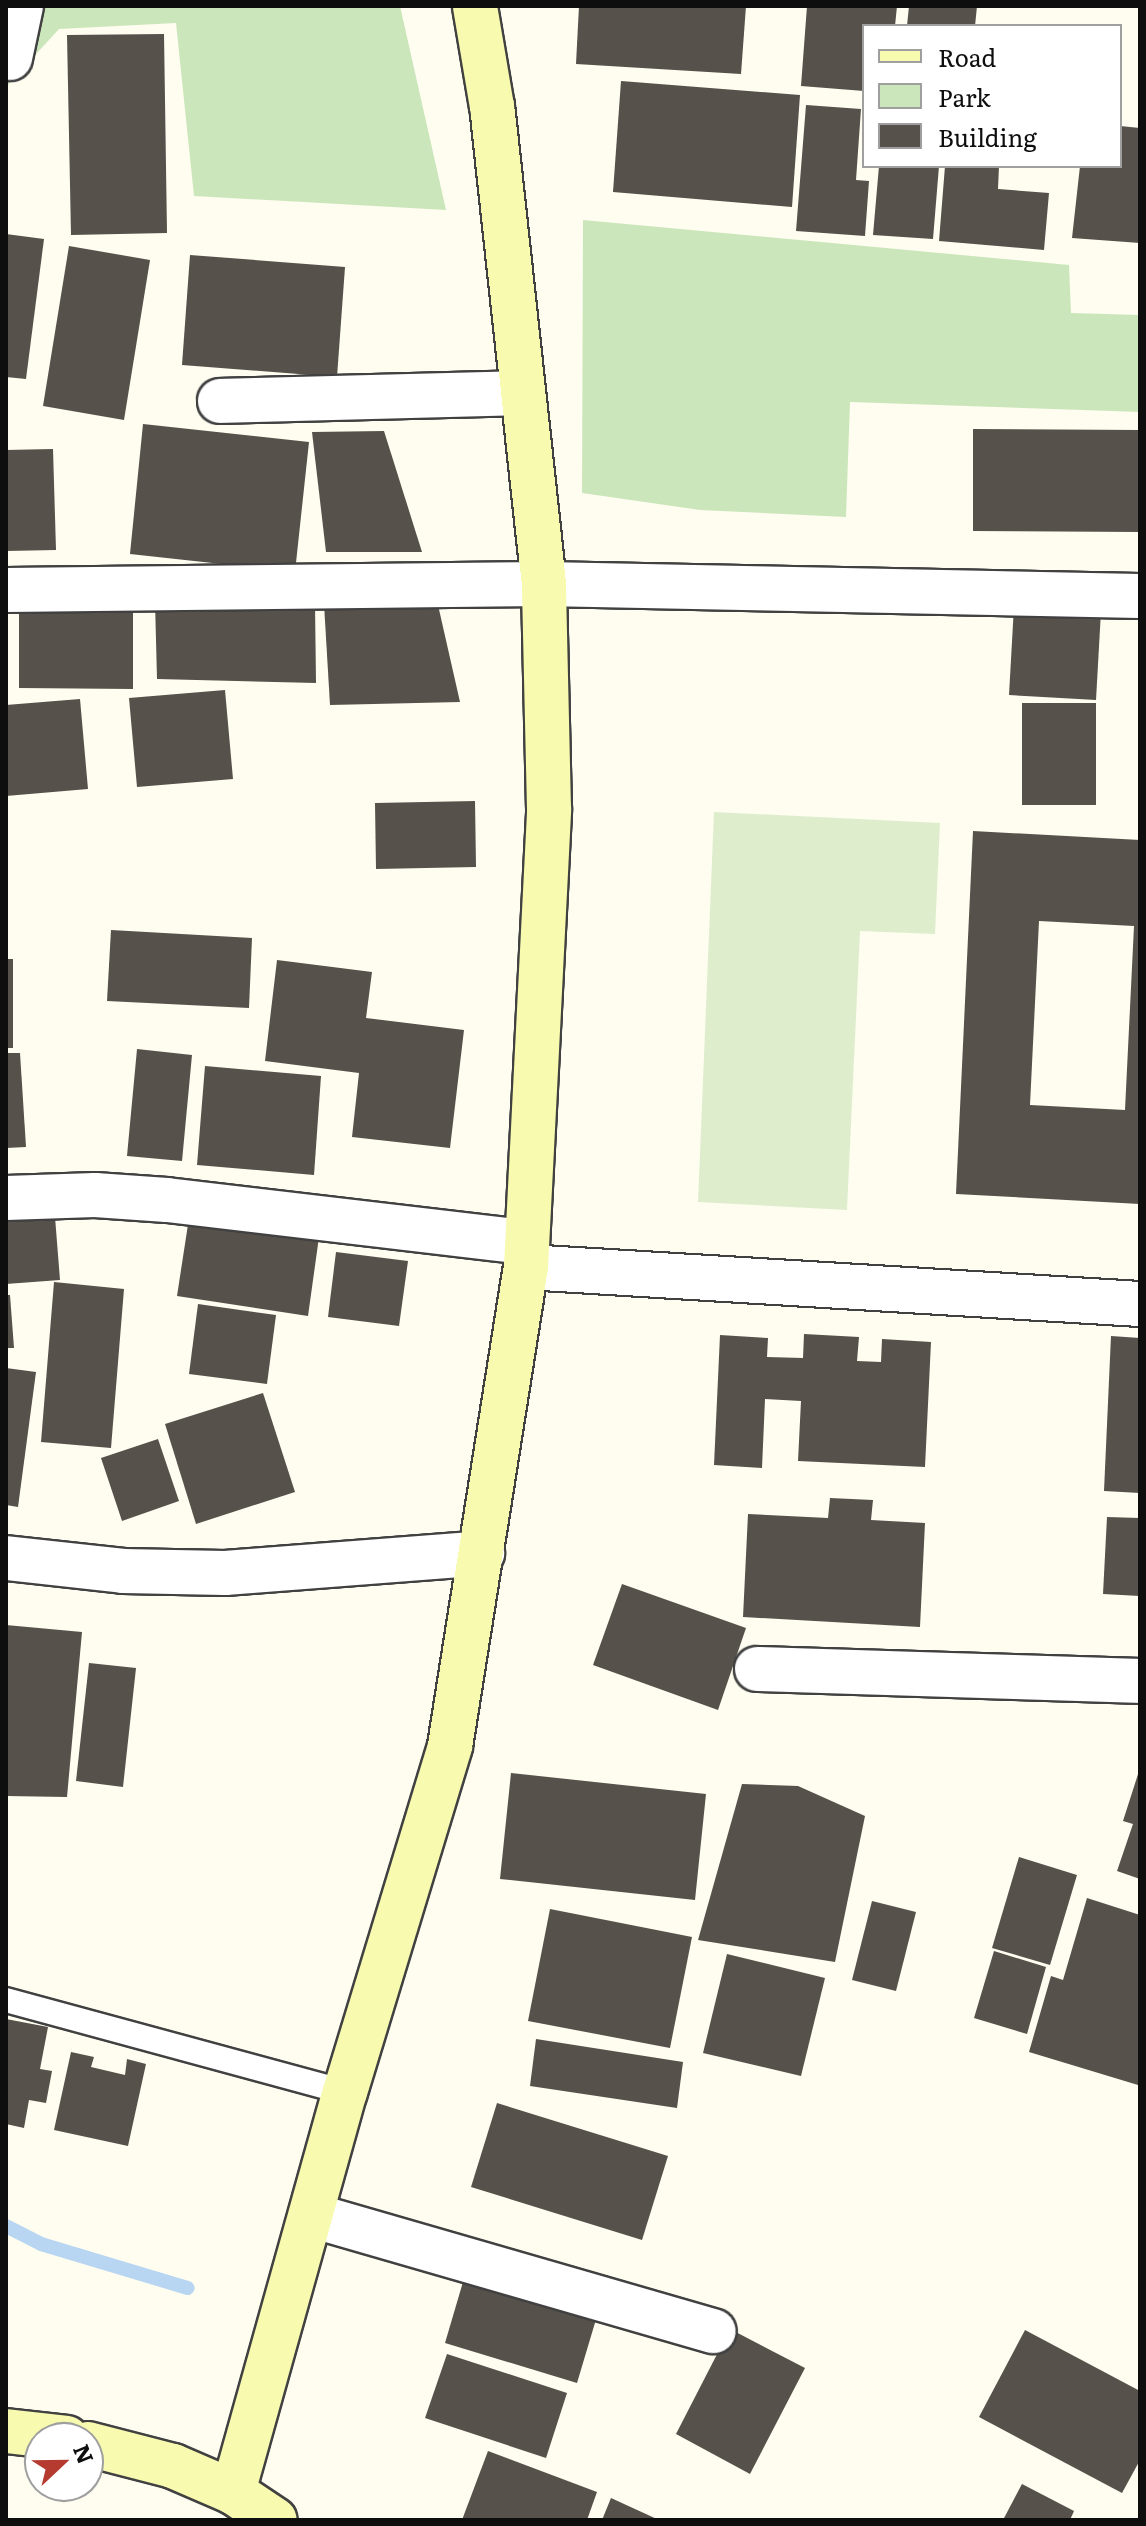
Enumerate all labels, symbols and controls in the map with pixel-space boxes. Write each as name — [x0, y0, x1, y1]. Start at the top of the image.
legend — [862, 24, 1122, 168]
text: Road — [938, 39, 996, 74]
text: Park — [938, 79, 991, 114]
text: Building — [938, 119, 1037, 154]
north arrow — [24, 2422, 104, 2502]
text: N — [66, 2439, 104, 2468]

